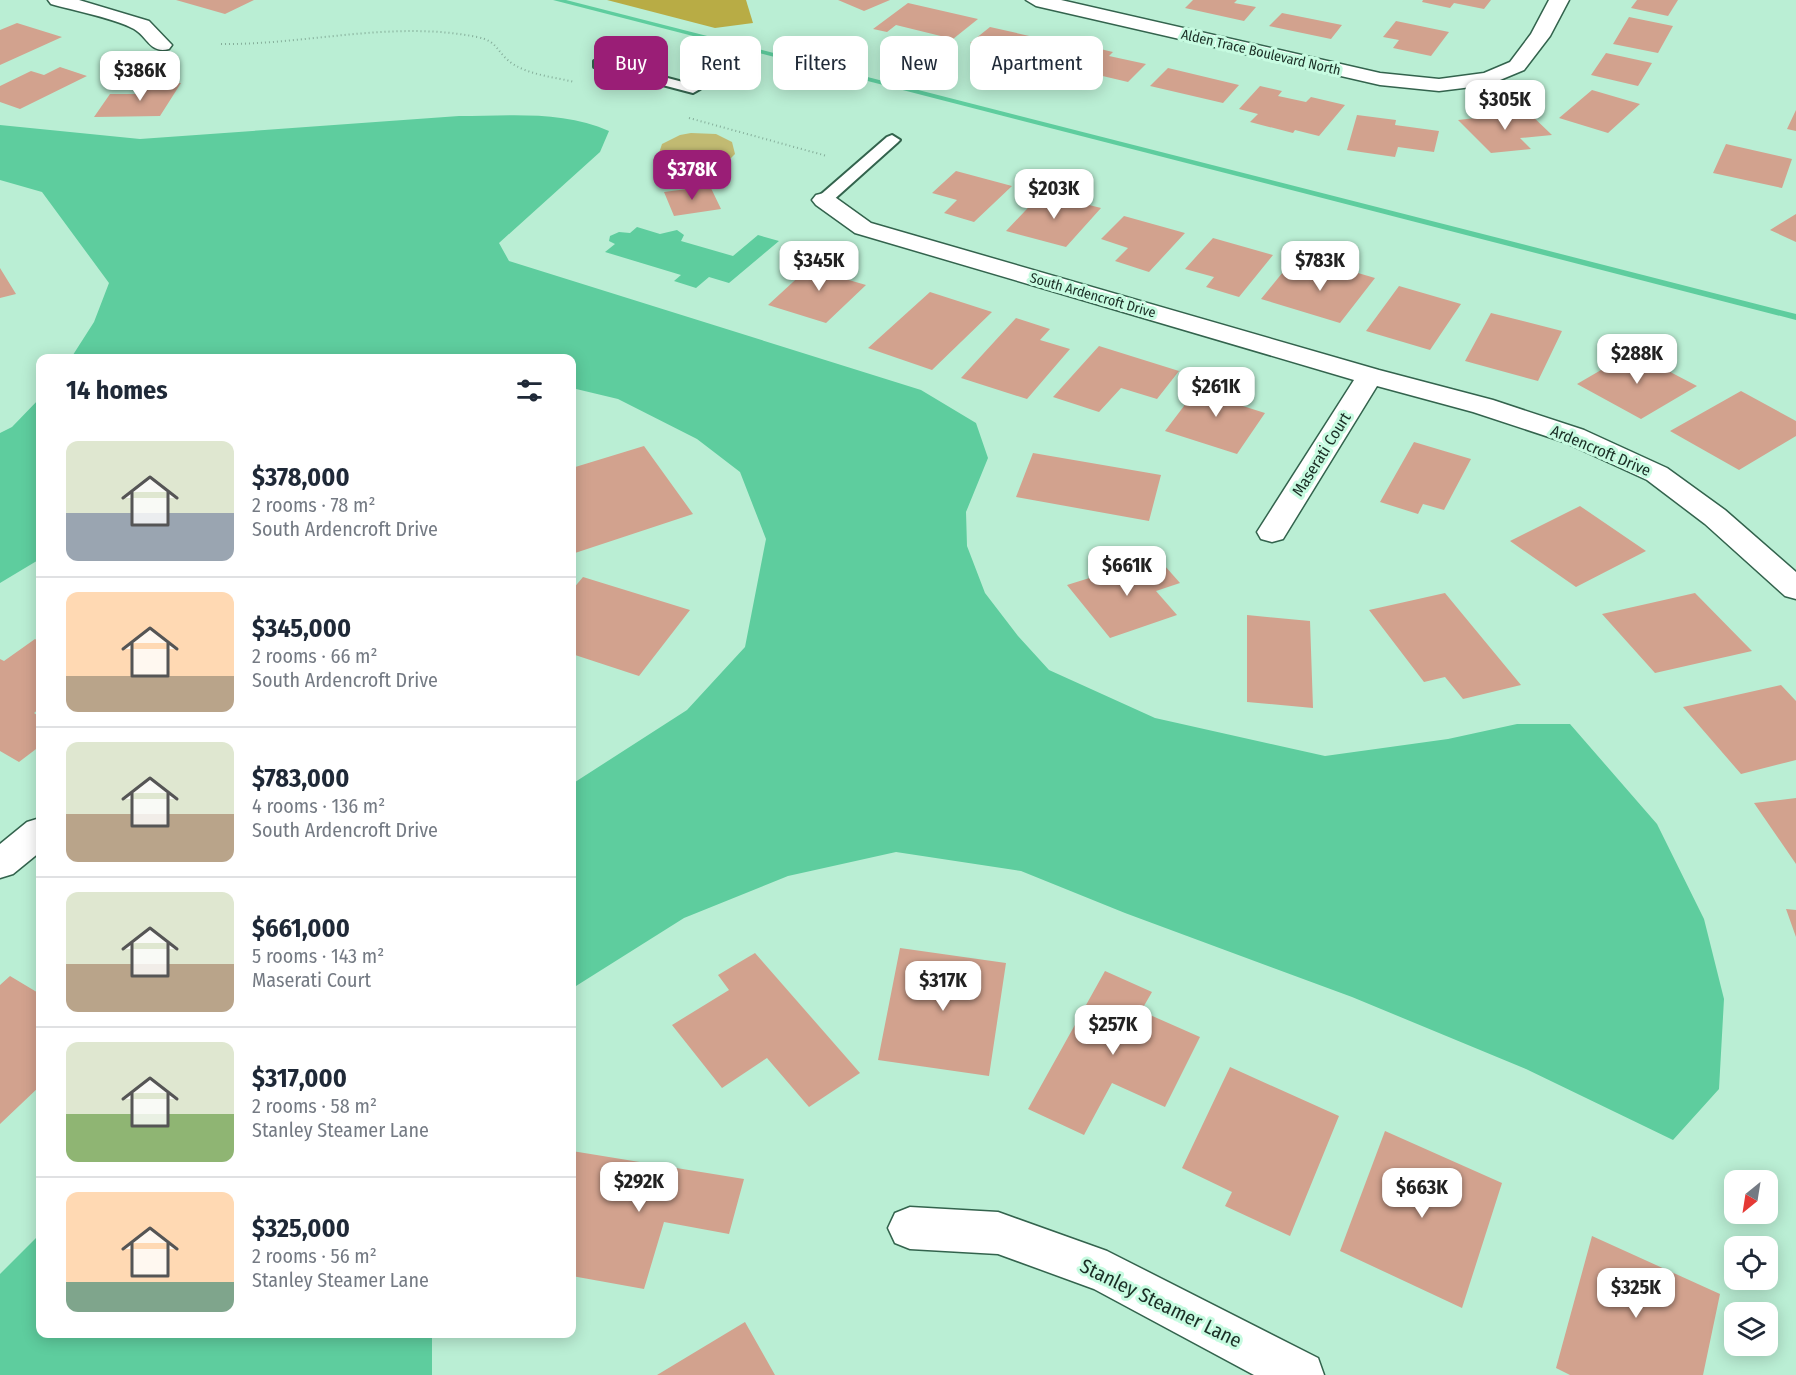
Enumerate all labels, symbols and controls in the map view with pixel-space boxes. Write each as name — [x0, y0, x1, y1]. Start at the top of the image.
street label: Alden Trace Boulevard North — [1180, 26, 1342, 79]
chip: Buy — [594, 36, 668, 90]
chip: Rent — [680, 36, 761, 90]
chip: Filters — [773, 36, 868, 90]
chip: New — [880, 36, 958, 90]
chip: Apartment — [970, 36, 1103, 90]
pin: $386K — [98, 51, 182, 102]
text: $386K — [114, 58, 166, 82]
pin: $305K — [1463, 80, 1547, 131]
text: $305K — [1479, 87, 1531, 111]
pin: $378K — [650, 150, 734, 201]
text: $378K — [667, 157, 717, 181]
pin: $203K — [1012, 169, 1096, 220]
text: $203K — [1029, 176, 1079, 200]
pin: $345K — [777, 241, 861, 292]
pin: $783K — [1278, 241, 1362, 292]
text: $345K — [794, 248, 844, 272]
text: $783K — [1295, 248, 1345, 272]
street label: South Ardencroft Drive — [1028, 269, 1158, 322]
pin: $288K — [1595, 334, 1679, 385]
text: $288K — [1611, 341, 1663, 365]
pin: $261K — [1174, 367, 1258, 418]
icon: filters — [513, 374, 546, 407]
text: $261K — [1192, 374, 1240, 398]
text: 14 homes — [66, 375, 168, 406]
street label: Maserati Court — [1288, 408, 1355, 500]
street label: Ardencroft Drive — [1548, 421, 1654, 480]
text: $378,000 — [252, 462, 350, 493]
icon: home — [114, 465, 186, 537]
text: 2 rooms · 78 m² — [252, 493, 375, 517]
text: South Ardencroft Drive — [252, 517, 438, 541]
pin: $661K — [1085, 546, 1169, 597]
text: $661K — [1102, 553, 1152, 577]
text: $345,000 — [252, 613, 351, 644]
icon: home — [114, 616, 186, 688]
text: 2 rooms · 66 m² — [252, 644, 378, 668]
text: South Ardencroft Drive — [252, 668, 438, 692]
text: $783,000 — [252, 763, 349, 794]
icon: home — [114, 766, 186, 838]
text: 4 rooms · 136 m² — [252, 794, 385, 818]
text: South Ardencroft Drive — [252, 818, 438, 842]
text: $661,000 — [252, 913, 350, 944]
icon: home — [114, 916, 186, 988]
text: 5 rooms · 143 m² — [252, 944, 384, 968]
pin: $317K — [901, 961, 985, 1012]
text: Maserati Court — [252, 968, 371, 992]
text: $317K — [919, 968, 967, 992]
pin: $257K — [1071, 1005, 1155, 1056]
text: $257K — [1089, 1012, 1137, 1036]
text: $317,000 — [252, 1063, 347, 1094]
icon: home — [114, 1066, 186, 1138]
text: 2 rooms · 58 m² — [252, 1094, 377, 1118]
text: Stanley Steamer Lane — [252, 1118, 429, 1142]
pin: $292K — [597, 1162, 681, 1213]
pin: $663K — [1380, 1168, 1464, 1219]
text: $292K — [614, 1169, 664, 1193]
north arrow — [1724, 1170, 1778, 1224]
map controls — [1724, 1170, 1778, 1356]
text: $663K — [1396, 1175, 1448, 1199]
text: $325,000 — [252, 1213, 350, 1244]
icon: home — [114, 1216, 186, 1288]
button: locate — [1724, 1236, 1778, 1290]
text: 2 rooms · 56 m² — [252, 1244, 377, 1268]
street label: Stanley Steamer Lane — [1076, 1253, 1246, 1353]
text: Stanley Steamer Lane — [252, 1268, 429, 1292]
pin: $325K — [1594, 1268, 1678, 1319]
text: $325K — [1611, 1275, 1661, 1299]
button: layers — [1724, 1302, 1778, 1356]

